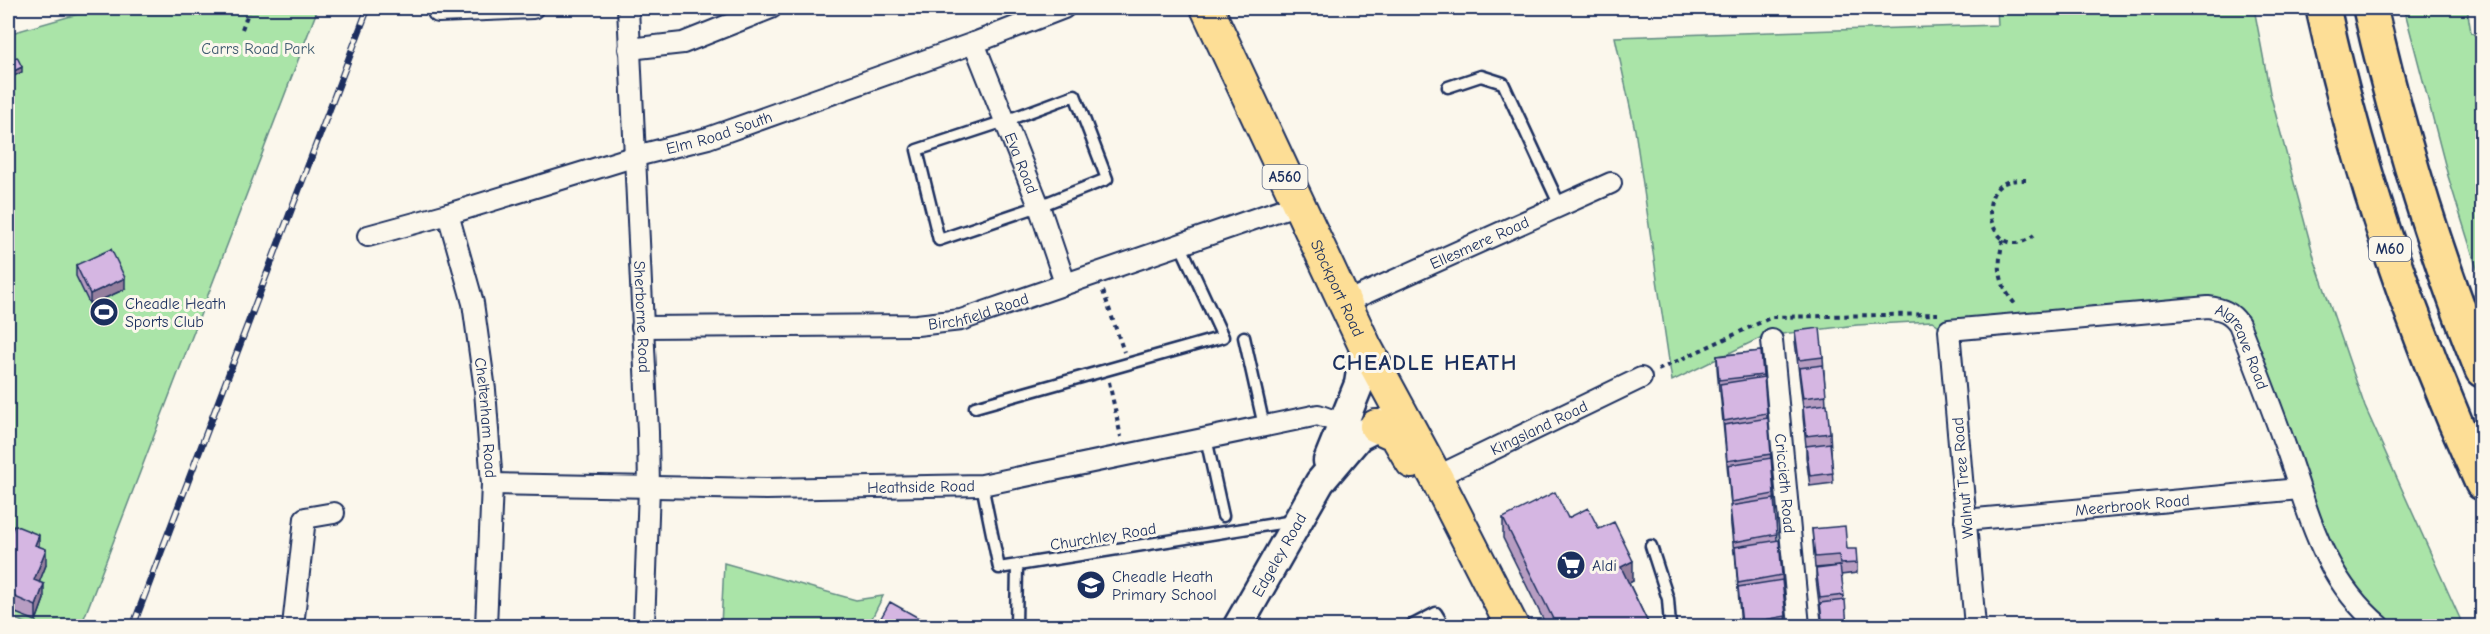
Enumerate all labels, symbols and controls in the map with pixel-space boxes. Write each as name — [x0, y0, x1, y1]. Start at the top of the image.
park label: Carrs Road Park — [201, 40, 315, 58]
street label: Elm Road South — [664, 108, 775, 158]
street label: Eva Road — [1001, 130, 1041, 196]
road number: A560 — [1262, 165, 1308, 189]
street label: Ellesmere Road — [1427, 213, 1532, 273]
street label: Stockport Road — [1307, 237, 1367, 340]
road number: M60 — [2369, 237, 2411, 261]
street label: Sherborne Road — [630, 260, 653, 373]
street label: Birchfield Road — [927, 289, 1031, 334]
place label: Cheadle Heath Sports Club — [125, 295, 226, 331]
sports icon: Cheadle Heath Sports Club — [88, 296, 120, 328]
street label: Algreave Road — [2213, 301, 2271, 392]
district label: CHEADLE HEATH — [1332, 350, 1518, 376]
street label: Cheltenham Road — [471, 356, 500, 479]
street label: Kingsland Road — [1488, 397, 1591, 459]
street label: Walnut Tree Road — [1949, 416, 1977, 539]
street label: Criccieth Road — [1771, 433, 1798, 534]
street label: Heathside Road — [867, 477, 975, 497]
street label: Meerbrook Road — [2074, 491, 2191, 520]
street label: Edgeley Road — [1249, 510, 1310, 600]
street label: Churchley Road — [1049, 520, 1158, 554]
supermarket icon: Aldi — [1555, 549, 1587, 581]
place label: Aldi — [1592, 557, 1617, 575]
place label: Cheadle Heath Primary School — [1112, 568, 1217, 604]
school or university icon: Cheadle Heath Primary School — [1075, 569, 1107, 601]

